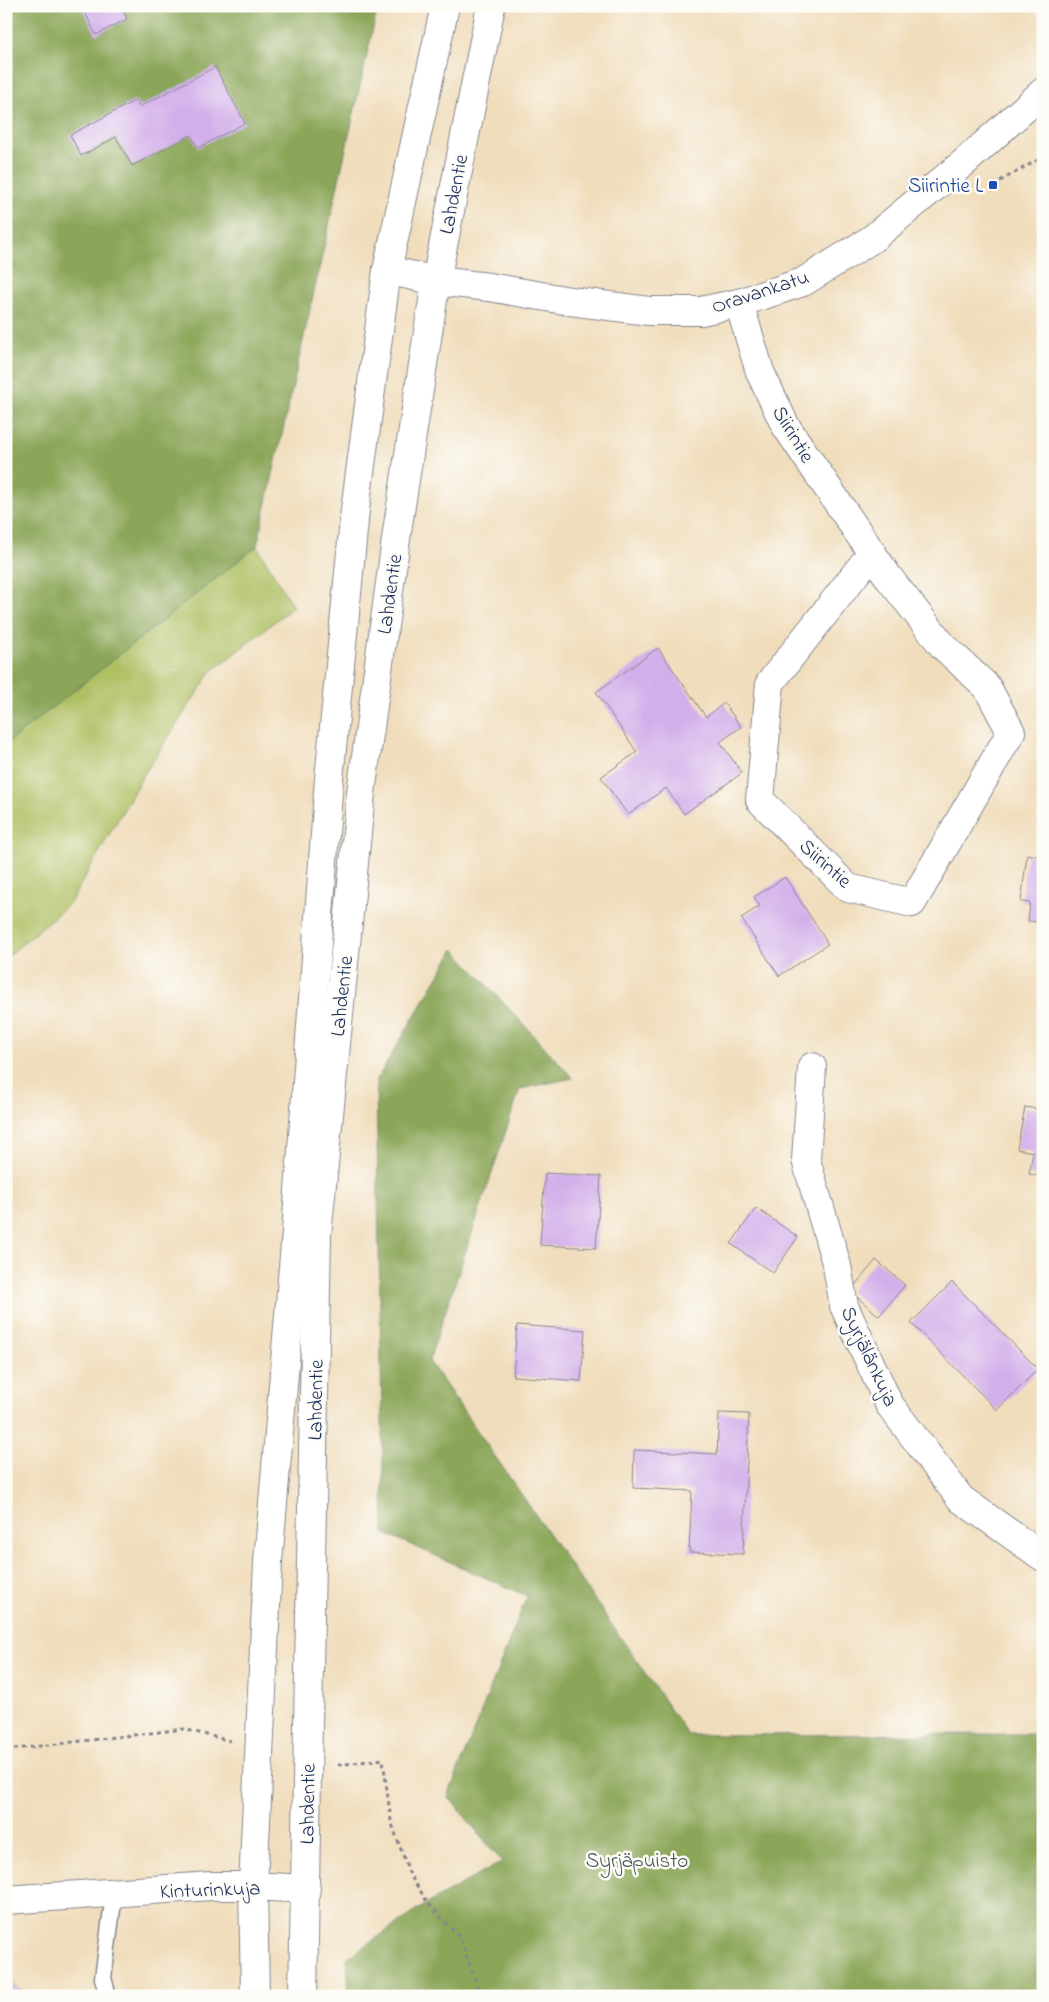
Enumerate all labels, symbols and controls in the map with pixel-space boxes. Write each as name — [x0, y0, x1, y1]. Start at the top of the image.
street label: Lahdentie — [433, 151, 478, 237]
place label: Siirintie L — [908, 172, 983, 202]
marker: Siirintie L — [987, 179, 999, 191]
street label: Oravankatu — [708, 263, 813, 323]
street label: Siirintie — [763, 401, 821, 470]
street label: Lahdentie — [370, 552, 412, 636]
street label: Siirintie — [792, 833, 858, 897]
street label: Lahdentie — [324, 954, 362, 1038]
street label: Syrjälänkuja — [830, 1302, 905, 1413]
street label: Lahdentie — [301, 1359, 333, 1441]
street label: Lahdentie — [293, 1763, 325, 1845]
park label: Syrjäpuisto — [586, 1847, 688, 1879]
street label: Kinturinkuja — [159, 1874, 261, 1908]

